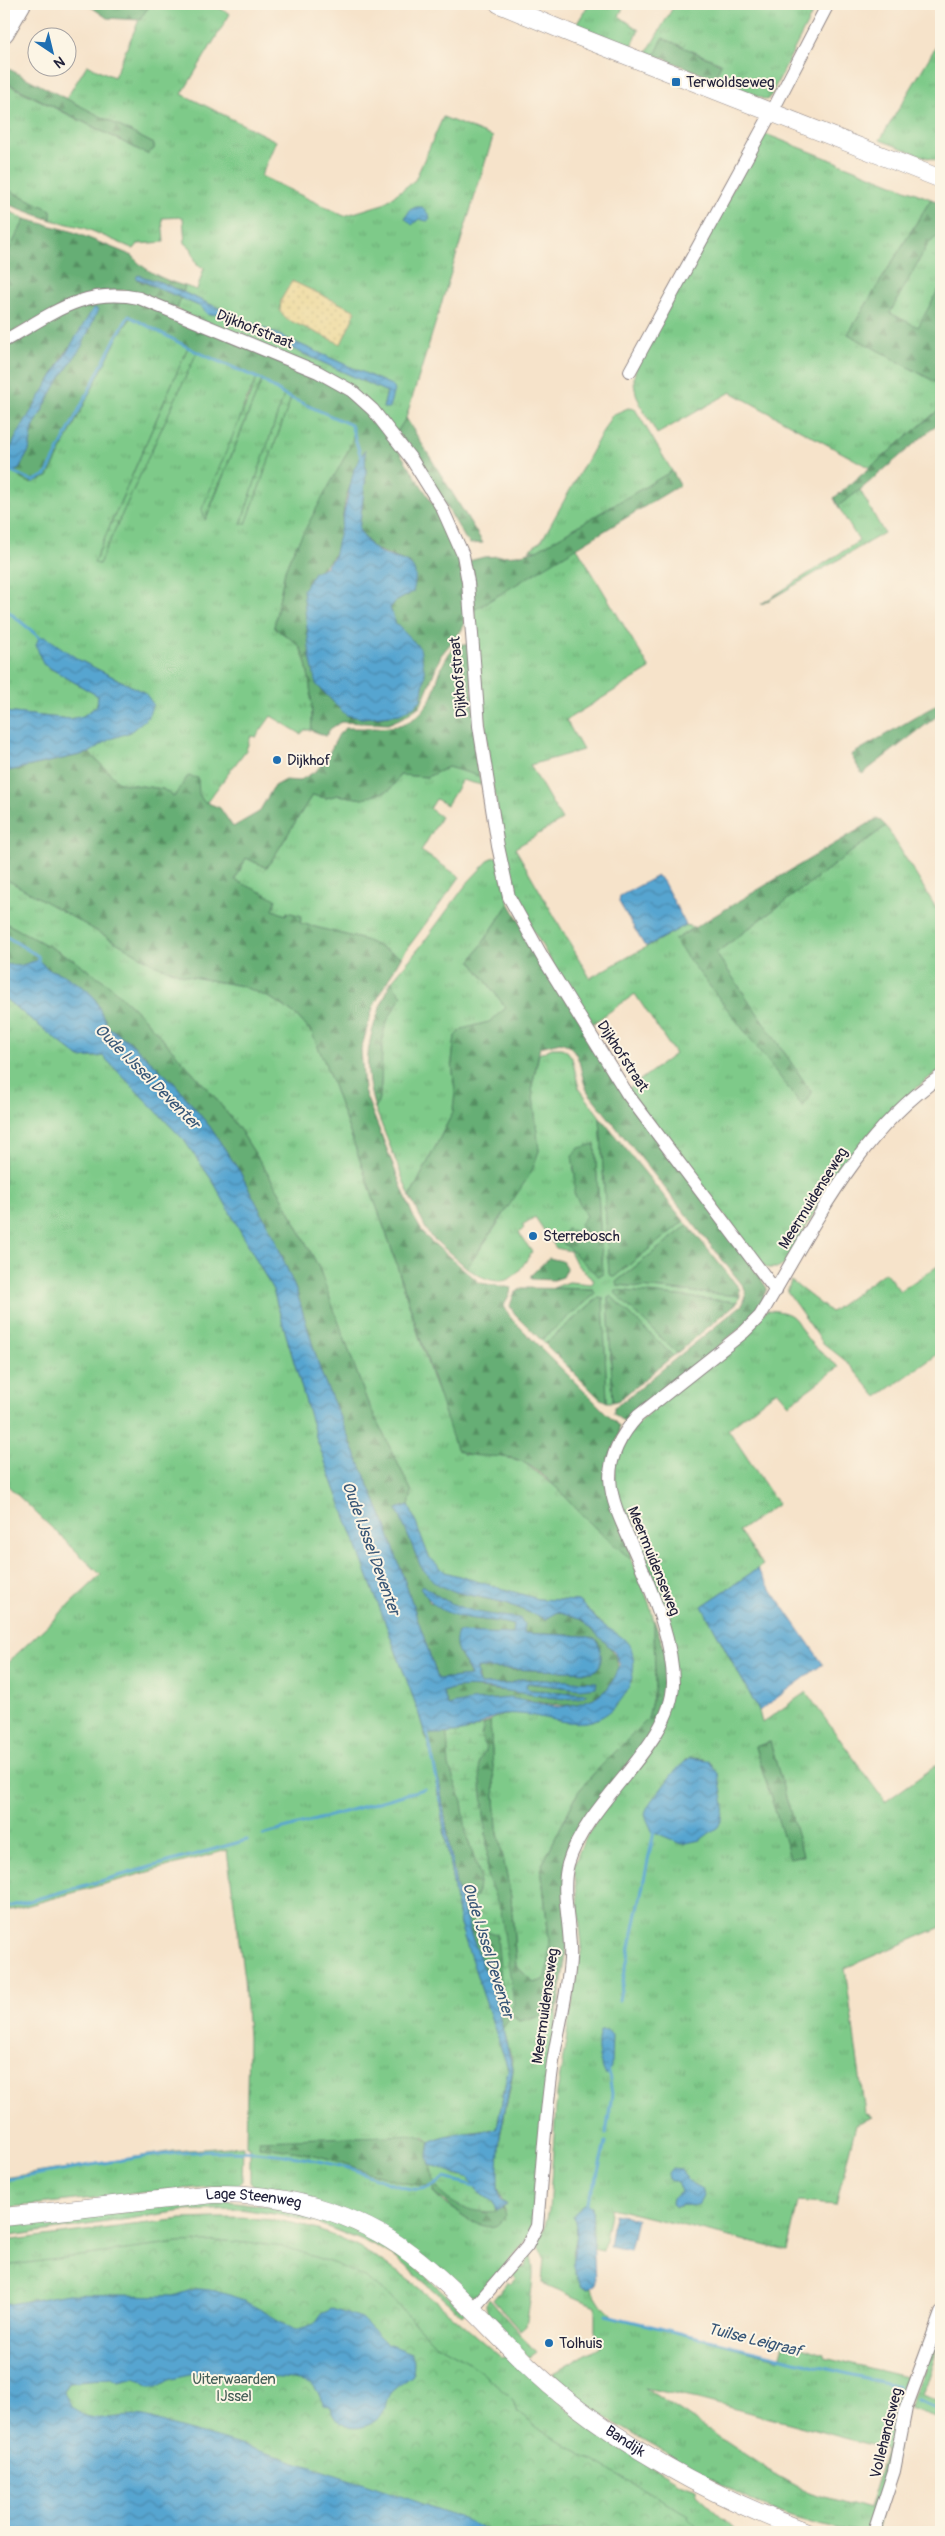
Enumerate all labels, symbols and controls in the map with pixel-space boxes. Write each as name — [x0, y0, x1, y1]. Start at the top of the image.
north arrow — [28, 28, 78, 78]
text: N — [50, 53, 68, 72]
place label: Terwoldseweg — [686, 73, 774, 92]
marker: Terwoldseweg — [670, 76, 682, 88]
street label: Dijkhofstraat — [214, 305, 297, 354]
street label: Dijkhofstraat — [445, 635, 472, 718]
place label: Dijkhof — [287, 751, 331, 770]
marker: Dijkhof — [271, 754, 283, 766]
street label: Dijkhofstraat — [592, 1017, 653, 1096]
water label: Oude IJssel Deventer — [90, 1020, 206, 1135]
street label: Meermuidenseweg — [775, 1144, 852, 1253]
place label: Sterrebosch — [543, 1227, 620, 1246]
marker: Sterrebosch — [527, 1230, 539, 1242]
water label: Oude IJssel Deventer — [338, 1479, 405, 1620]
street label: Meermuidenseweg — [623, 1504, 684, 1619]
water label: Oude IJssel Deventer — [458, 1880, 519, 2023]
street label: Meermuidenseweg — [528, 1947, 563, 2065]
street label: Lage Steenweg — [205, 2185, 303, 2213]
water label: Tuilse Leigraaf — [706, 2319, 807, 2362]
place label: Tolhuis — [559, 2334, 603, 2353]
marker: Tolhuis — [543, 2337, 555, 2349]
park label: Uiterwaarden IJssel — [192, 2370, 276, 2406]
street label: Vollehandsweg — [866, 2386, 907, 2480]
street label: Bandijk — [601, 2421, 649, 2462]

